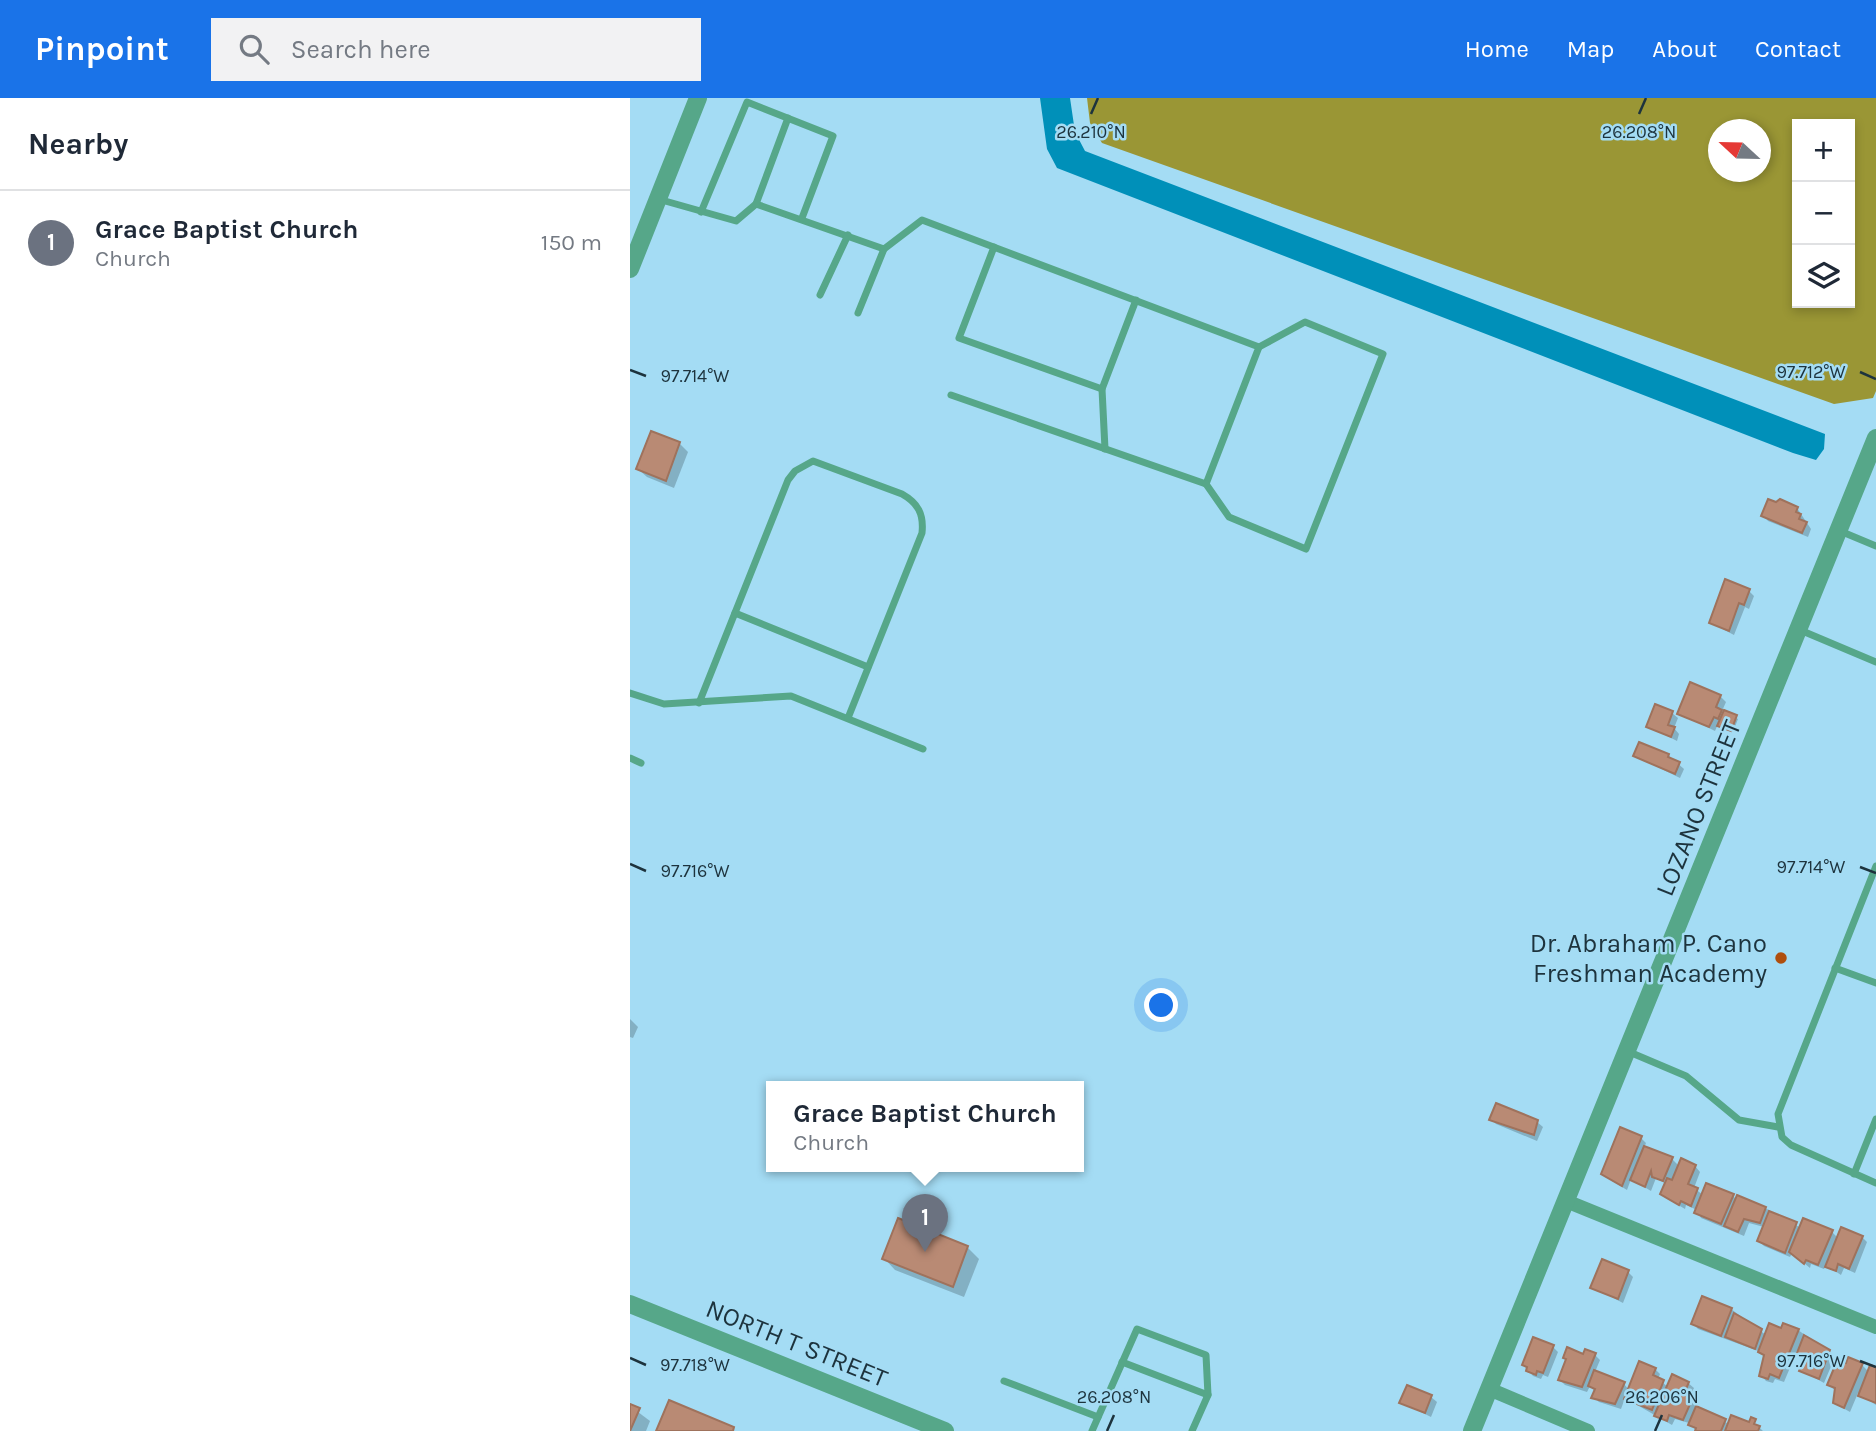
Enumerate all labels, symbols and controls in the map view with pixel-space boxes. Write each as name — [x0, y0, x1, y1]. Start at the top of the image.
search box — [211, 18, 701, 81]
text: Pinpoint — [35, 30, 169, 68]
icon: search — [235, 30, 273, 68]
text: Search here — [291, 34, 431, 65]
text: Home — [1465, 35, 1529, 63]
text: Map — [1567, 35, 1614, 63]
text: About — [1652, 35, 1717, 63]
text: Contact — [1755, 35, 1841, 63]
north arrow — [1708, 119, 1771, 182]
map controls — [1792, 119, 1855, 308]
button: + — [1792, 119, 1855, 182]
text: 26.210°N — [1056, 121, 1126, 143]
text: 26.208°N — [1602, 121, 1676, 143]
text: Nearby — [28, 126, 128, 162]
button: − — [1792, 182, 1855, 245]
text: Grace Baptist Church — [95, 214, 359, 245]
text: 1 — [47, 229, 55, 256]
text: 150 m — [541, 229, 602, 256]
text: Church — [95, 245, 171, 272]
button: layers — [1792, 245, 1855, 308]
text: 97.712°W — [1776, 361, 1846, 383]
text: 97.714°W — [661, 365, 729, 387]
street label: LOZANO STREET — [1649, 716, 1748, 901]
text: 97.714°W — [1777, 856, 1845, 878]
text: 97.716°W — [660, 860, 730, 882]
place label: Dr. Abraham P. Cano Freshman Academy — [1530, 928, 1767, 989]
marker: Dr. Abraham P. Cano Freshman Academy — [1773, 950, 1789, 966]
your location — [1144, 988, 1178, 1022]
popup — [766, 1081, 1084, 1172]
text: Grace Baptist Church — [793, 1098, 1057, 1129]
text: Church — [793, 1129, 869, 1156]
pin: 1 — [902, 1194, 948, 1252]
street label: NORTH T STREET — [701, 1293, 892, 1394]
text: 97.716°W — [1776, 1350, 1846, 1372]
text: 97.718°W — [660, 1354, 730, 1376]
text: 26.208°N — [1077, 1386, 1151, 1408]
text: 26.206°N — [1625, 1386, 1699, 1408]

